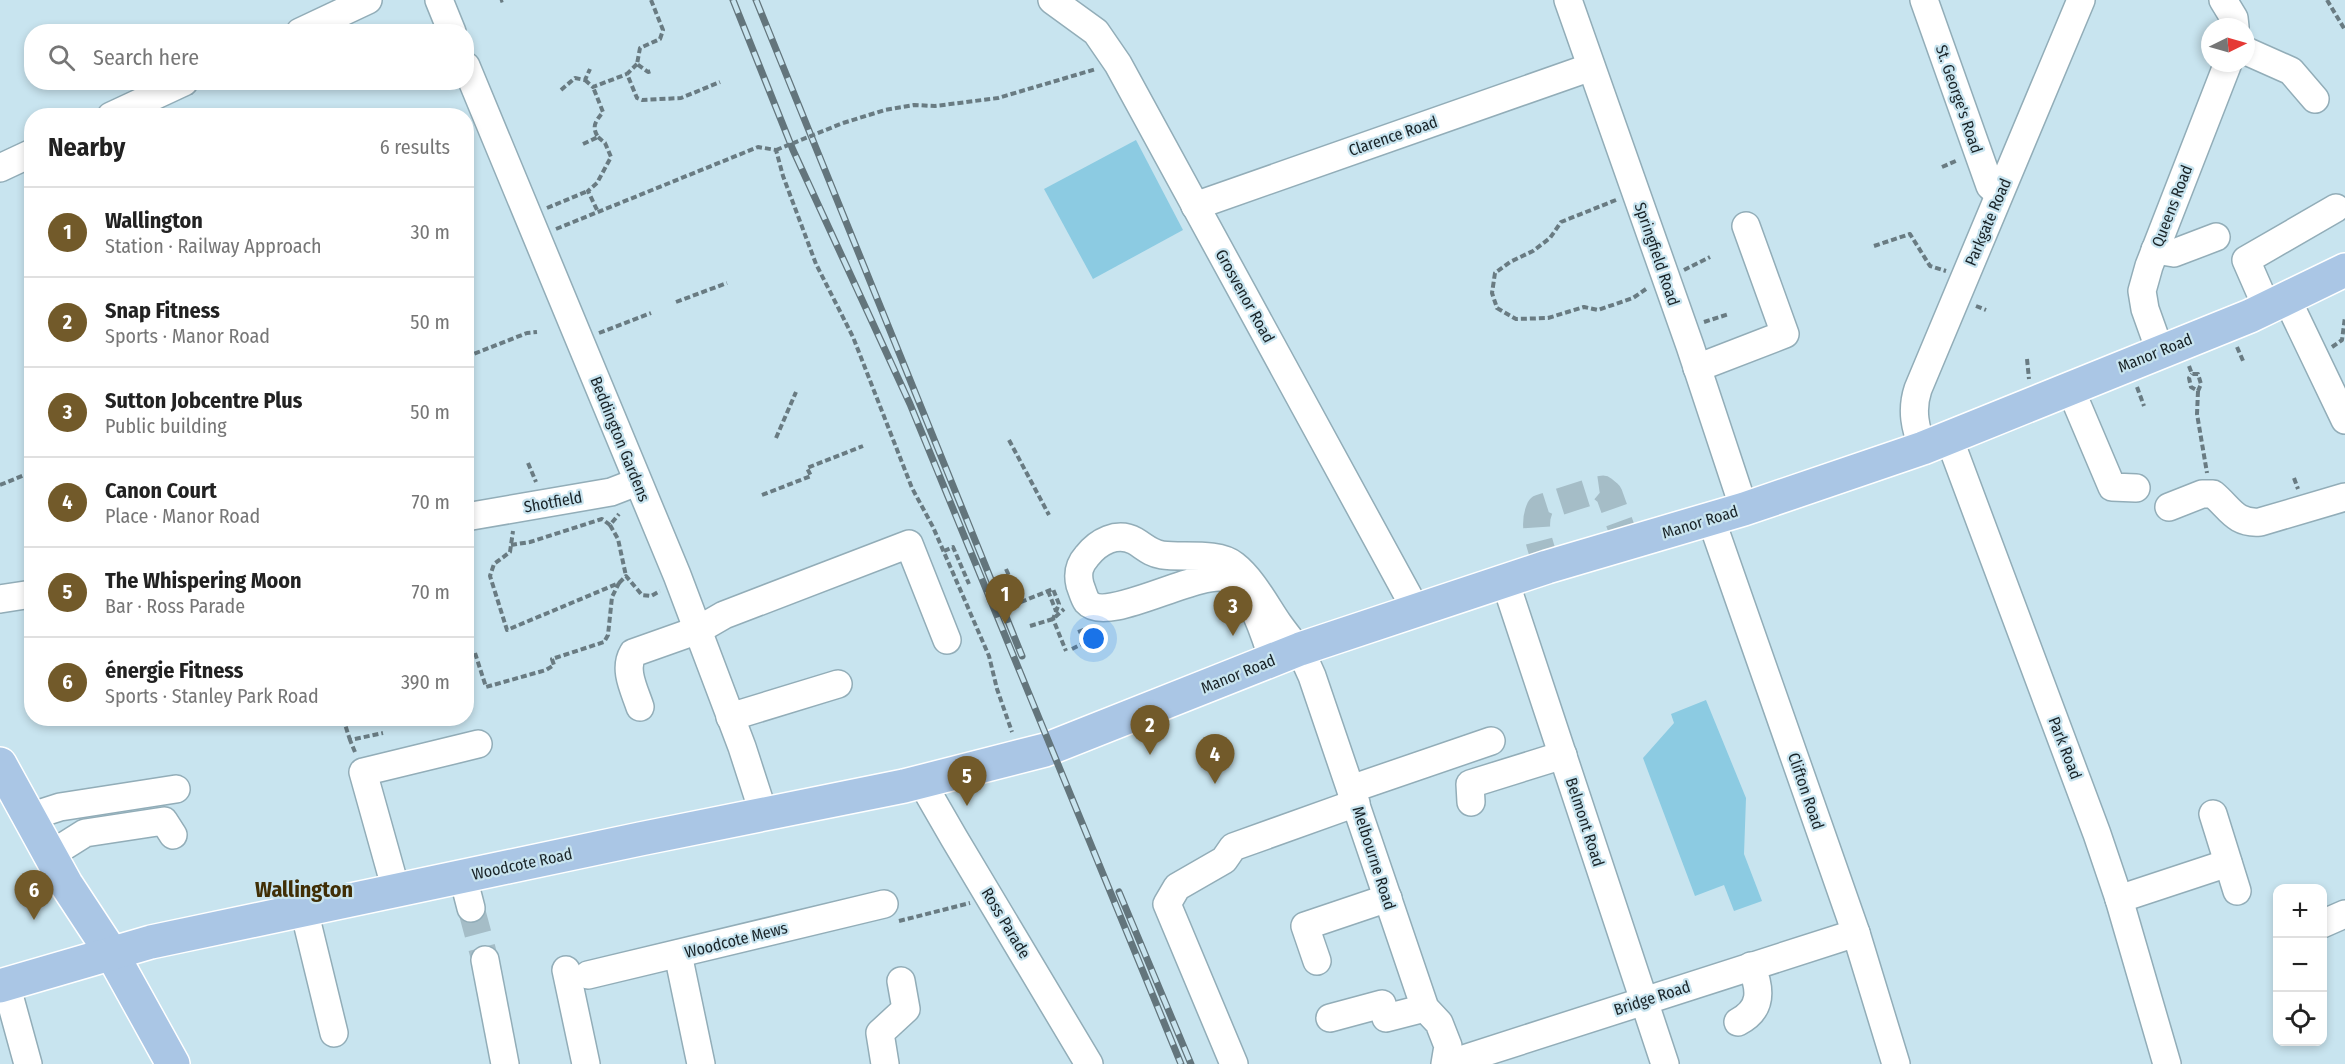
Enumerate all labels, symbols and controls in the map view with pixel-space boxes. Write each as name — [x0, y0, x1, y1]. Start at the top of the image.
north arrow — [2201, 18, 2255, 72]
search box — [24, 24, 474, 90]
icon: search — [45, 41, 78, 74]
street label: St. George's Road — [1932, 42, 1986, 156]
text: Search here — [93, 44, 199, 71]
street label: Clarence Road — [1346, 112, 1440, 160]
text: Nearby — [48, 132, 125, 163]
text: 6 results — [380, 135, 450, 159]
street label: Queens Road — [2148, 162, 2196, 250]
street label: Parkgate Road — [1961, 175, 2015, 269]
street label: Springfield Road — [1630, 200, 1684, 308]
text: Wallington — [105, 207, 203, 234]
text: 1 — [63, 220, 72, 244]
text: 30 m — [410, 220, 450, 244]
text: Station · Railway Approach — [105, 234, 322, 258]
street label: Grosvenor Road — [1212, 246, 1278, 346]
text: Snap Fitness — [105, 297, 220, 324]
text: 2 — [63, 310, 72, 334]
text: 50 m — [410, 310, 450, 334]
text: Sports · Manor Road — [105, 324, 270, 348]
street label: Manor Road — [2115, 329, 2195, 377]
street label: Beddington Gardens — [586, 374, 654, 505]
text: Sutton Jobcentre Plus — [105, 387, 302, 414]
text: 3 — [63, 400, 72, 424]
text: 50 m — [410, 400, 450, 424]
text: Public building — [105, 414, 227, 438]
text: Canon Court — [105, 477, 217, 504]
street label: Shotfield — [522, 488, 584, 516]
text: 4 — [62, 490, 73, 514]
text: 70 m — [412, 490, 450, 514]
street label: Manor Road — [1660, 501, 1740, 543]
text: Place · Manor Road — [105, 504, 260, 528]
text: The Whispering Moon — [105, 567, 302, 594]
pin: 1 — [986, 574, 1024, 624]
text: 5 — [63, 580, 72, 604]
text: 70 m — [412, 580, 450, 604]
pin: 3 — [1214, 586, 1252, 636]
text: Bar · Ross Parade — [105, 594, 245, 618]
your location — [1079, 624, 1108, 653]
street label: Manor Road — [1198, 650, 1278, 698]
text: énergie Fitness — [105, 657, 243, 684]
text: 6 — [62, 670, 73, 694]
text: 390 m — [401, 670, 450, 694]
text: Sports · Stanley Park Road — [105, 684, 319, 708]
pin: 2 — [1130, 706, 1170, 755]
street label: Park Road — [2044, 714, 2086, 782]
pin: 4 — [1196, 734, 1234, 784]
street label: Clifton Road — [1784, 750, 1828, 832]
pin: 5 — [948, 756, 986, 806]
street label: Belmont Road — [1562, 775, 1608, 869]
street label: Melbourne Road — [1348, 804, 1400, 912]
street label: Woodcote Road — [470, 844, 574, 884]
pin: 6 — [15, 870, 54, 920]
district label: Wallington — [255, 876, 353, 903]
street label: Ross Parade — [978, 884, 1035, 962]
map controls — [2273, 884, 2327, 1046]
button: + — [2273, 884, 2327, 938]
street label: Woodcote Mews — [683, 918, 790, 962]
button: − — [2273, 938, 2327, 992]
street label: Bridge Road — [1611, 977, 1693, 1019]
button: locate — [2273, 992, 2327, 1046]

